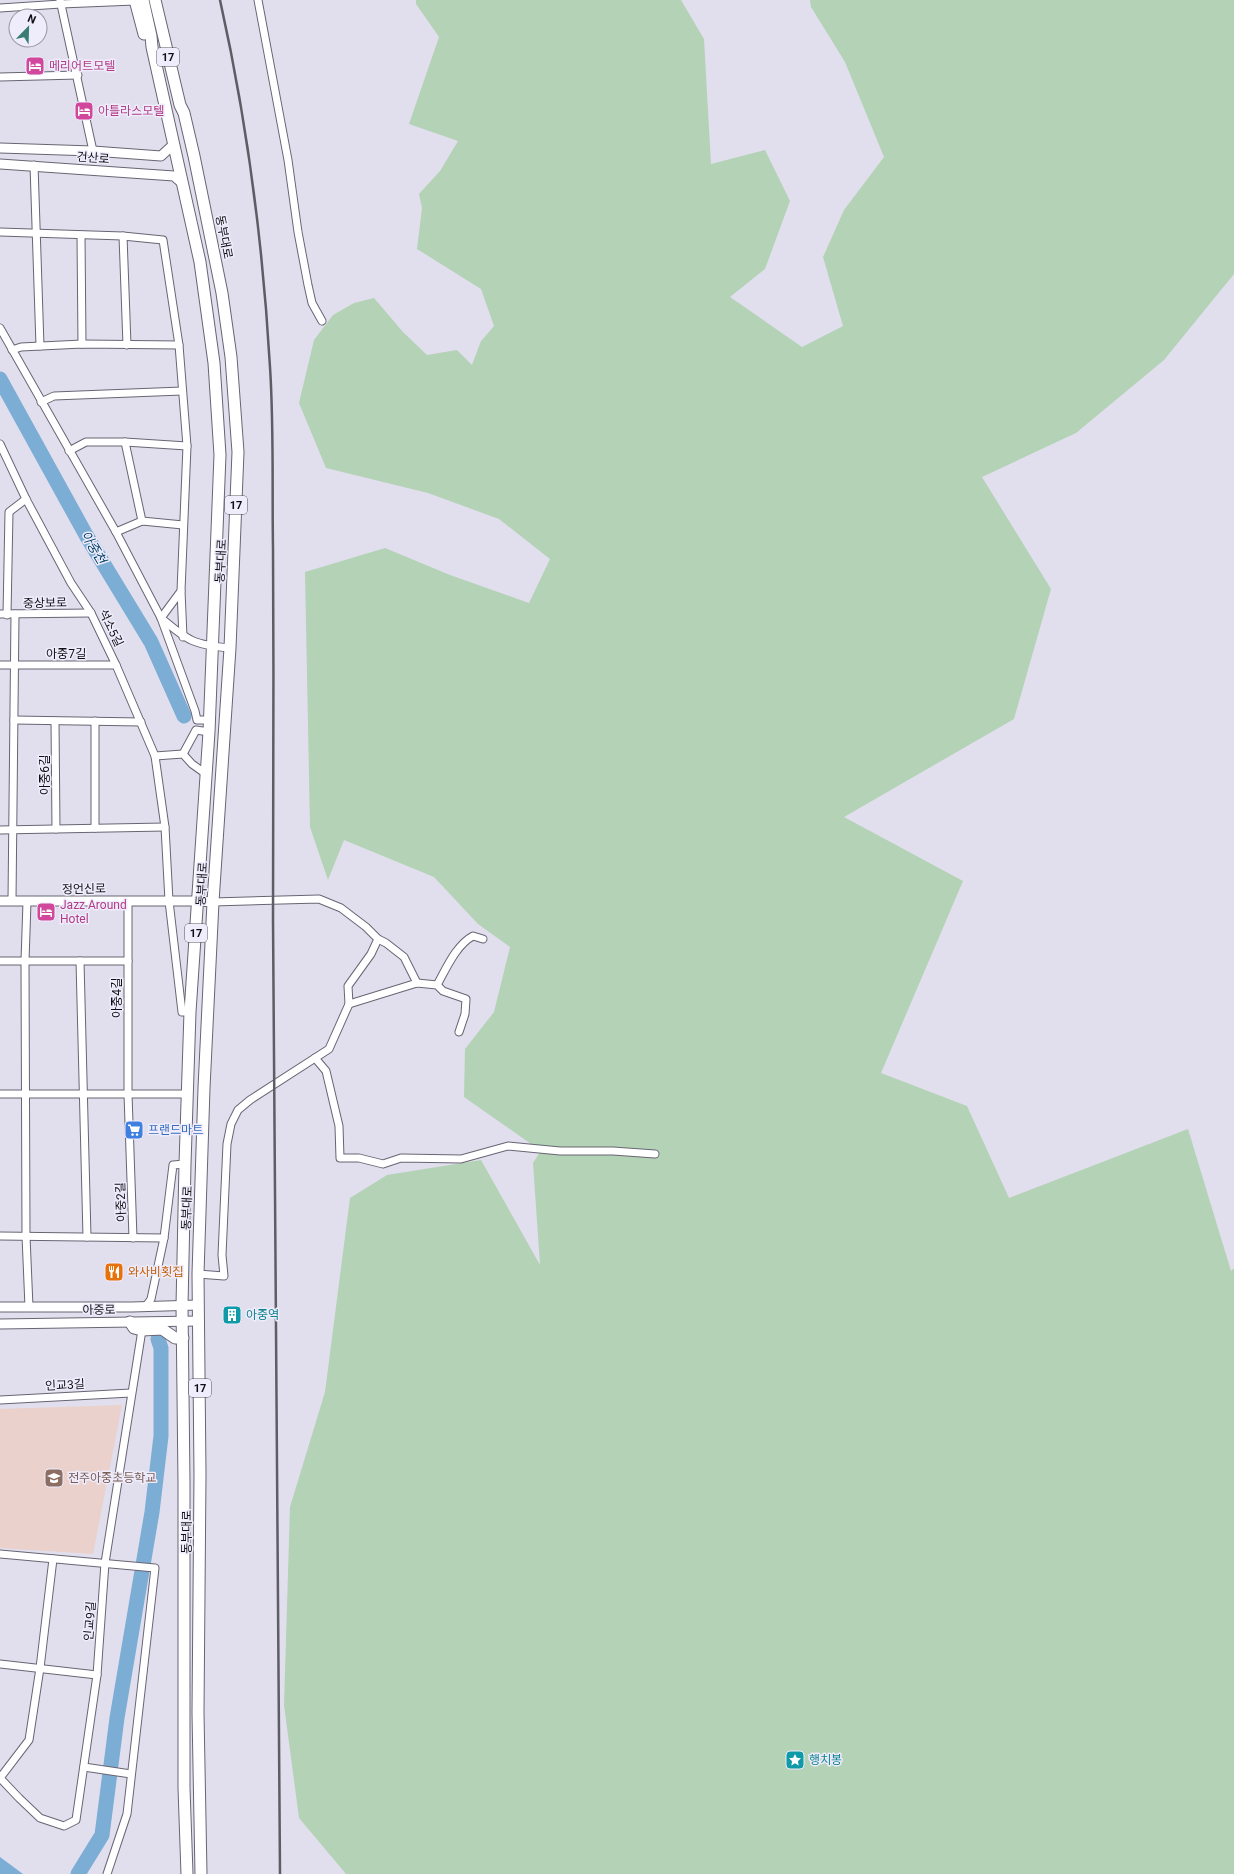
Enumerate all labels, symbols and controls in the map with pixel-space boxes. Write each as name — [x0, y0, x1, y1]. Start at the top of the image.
north arrow — [8, 8, 48, 48]
text: N — [26, 12, 38, 27]
road number: 17 — [157, 48, 179, 66]
hotel icon: 메리어트모텔 — [24, 55, 46, 77]
place label: 메리어트모텔 — [49, 59, 115, 73]
hotel icon: 아틀라스모텔 — [73, 100, 95, 122]
place label: 아틀라스모텔 — [98, 104, 164, 118]
street label: 건산로 — [76, 150, 110, 166]
street label: 동부대로 — [213, 214, 235, 260]
road number: 17 — [225, 496, 247, 514]
water label: 아중천 — [78, 528, 110, 567]
street label: 동부대로 — [213, 539, 229, 583]
street label: 중상보로 — [23, 596, 67, 610]
street label: 석소5길 — [96, 607, 126, 649]
street label: 아중7길 — [46, 647, 86, 661]
street label: 아중6길 — [38, 755, 52, 795]
street label: 동부대로 — [194, 862, 210, 906]
street label: 정언신로 — [62, 882, 106, 896]
place label: Jazz Around Hotel — [60, 898, 127, 926]
hotel icon: Jazz Around Hotel — [35, 901, 57, 923]
road number: 17 — [185, 924, 207, 942]
street label: 아중4길 — [110, 978, 124, 1018]
supermarket icon: 프랜드마트 — [123, 1119, 145, 1141]
place label: 프랜드마트 — [148, 1123, 203, 1137]
street label: 아중2길 — [113, 1182, 129, 1222]
street label: 동부대로 — [179, 1186, 195, 1230]
restaurant icon: 와사비횟집 — [103, 1261, 125, 1283]
place label: 와사비횟집 — [128, 1265, 183, 1279]
street label: 아중로 — [82, 1303, 116, 1317]
building icon: 아중역 — [221, 1304, 243, 1326]
place label: 아중역 — [246, 1308, 279, 1322]
street label: 인교3길 — [45, 1377, 85, 1393]
road number: 17 — [189, 1379, 211, 1397]
school or university icon: 전주아중초등학교 — [43, 1467, 65, 1489]
place label: 전주아중초등학교 — [68, 1471, 156, 1485]
street label: 동부대로 — [180, 1510, 194, 1554]
street label: 인교9길 — [82, 1601, 98, 1641]
place icon: 행치봉 — [784, 1749, 806, 1771]
place label: 행치봉 — [809, 1753, 842, 1767]

